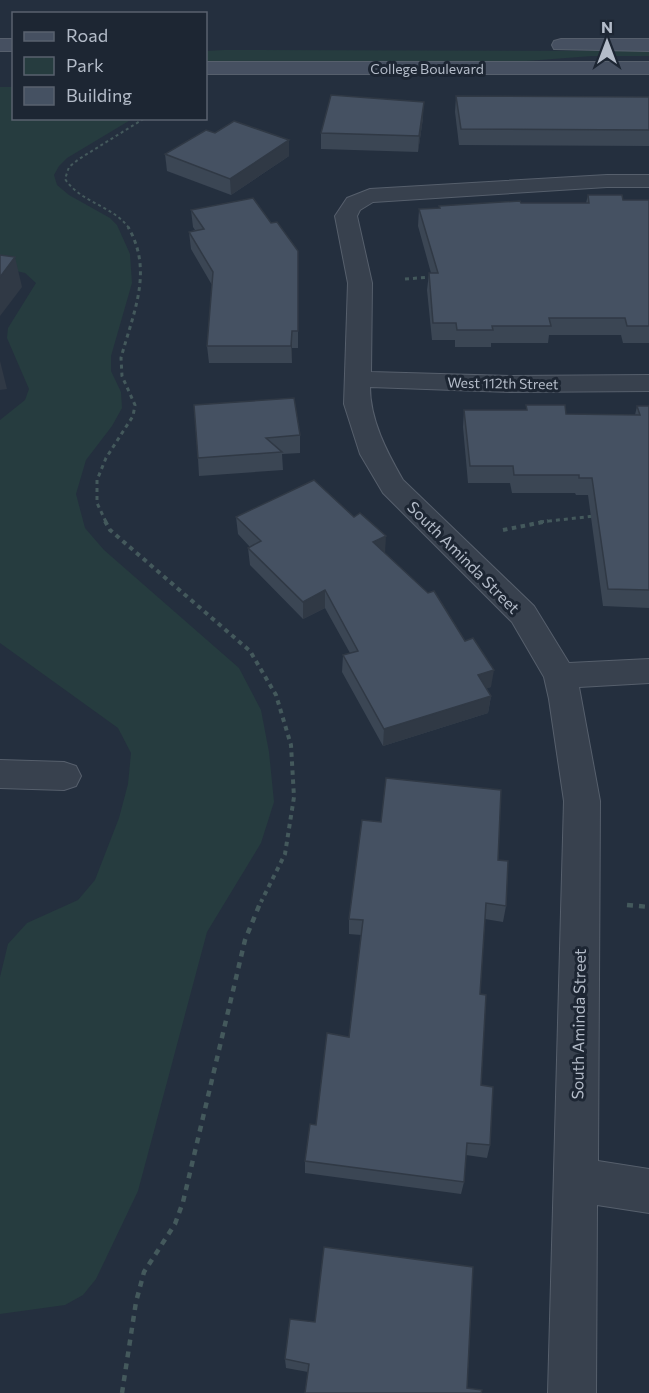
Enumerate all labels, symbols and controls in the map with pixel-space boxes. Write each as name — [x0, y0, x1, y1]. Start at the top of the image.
legend — [12, 12, 207, 120]
north arrow — [577, 12, 637, 72]
text: N — [601, 17, 613, 36]
text: Road — [66, 24, 108, 46]
text: Park — [66, 54, 104, 76]
street label: College Boulevard — [370, 60, 484, 77]
text: Building — [66, 84, 132, 106]
street label: West 112th Street — [447, 374, 559, 392]
street label: South Aminda Street — [404, 497, 524, 617]
street label: South Aminda Street — [567, 948, 589, 1100]

